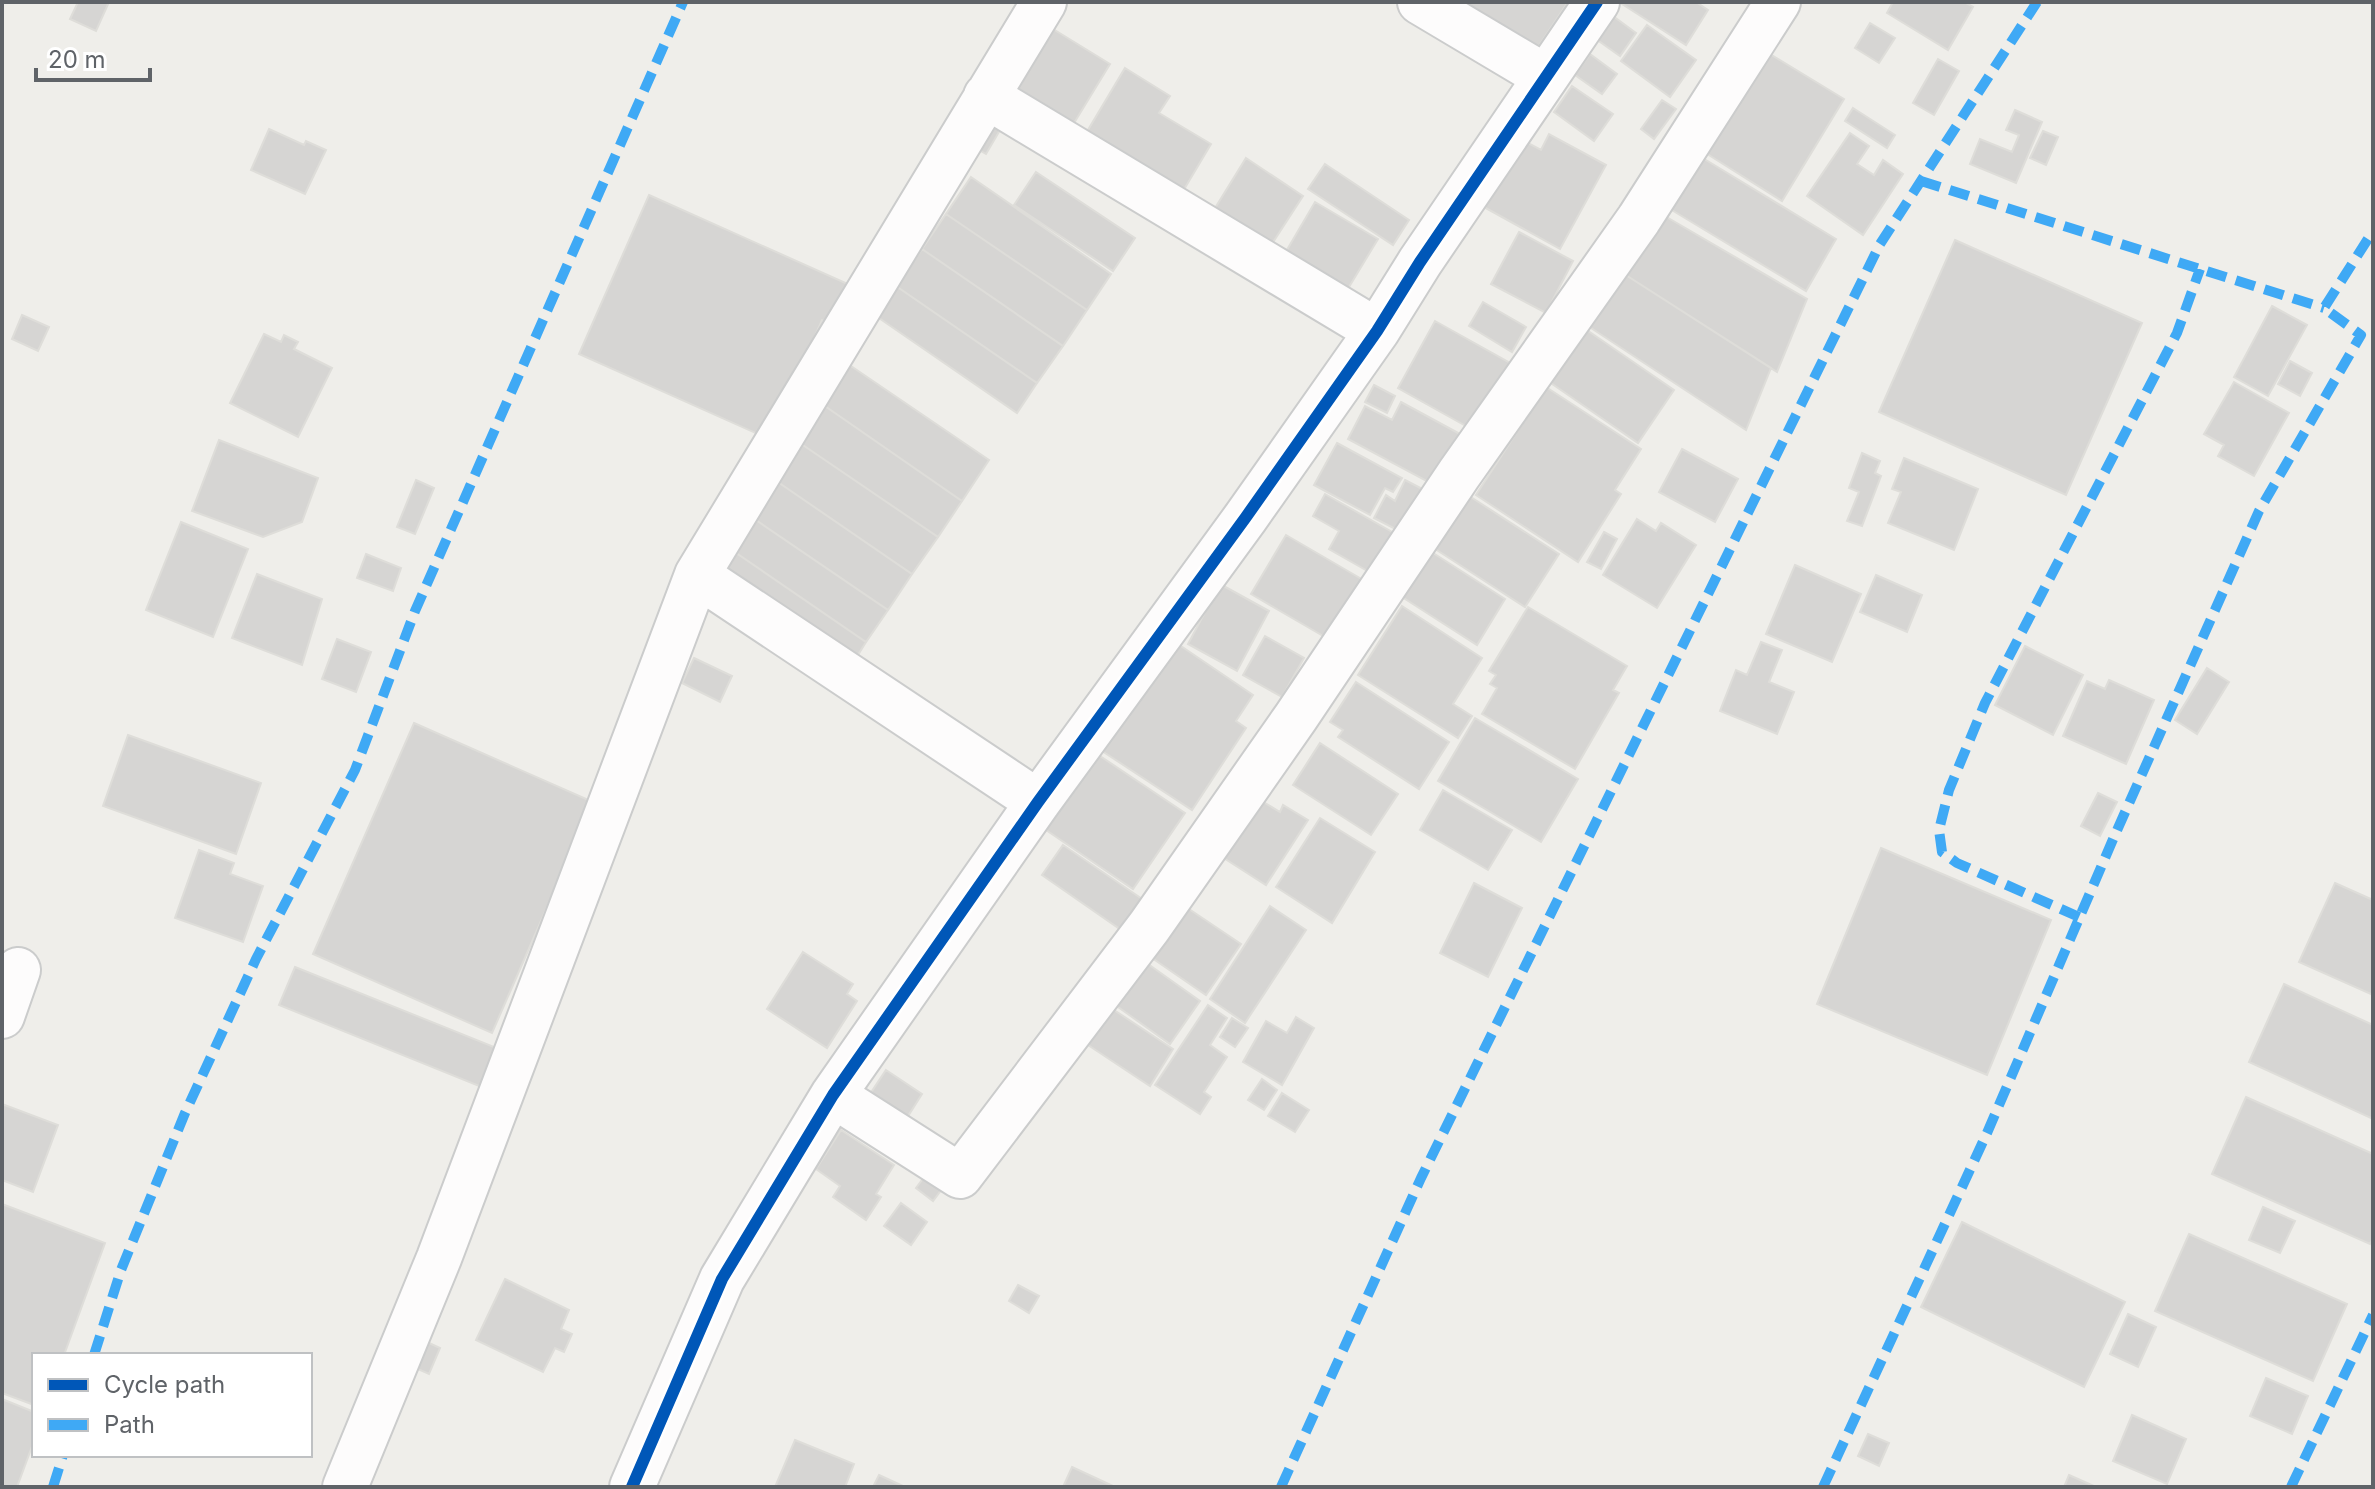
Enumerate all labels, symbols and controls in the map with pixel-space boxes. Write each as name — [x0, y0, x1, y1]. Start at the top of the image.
scale bar — [36, 32, 150, 82]
text: 20 m — [48, 45, 106, 74]
legend — [32, 1353, 312, 1457]
text: Cycle path — [104, 1370, 225, 1399]
text: Path — [104, 1410, 155, 1439]

